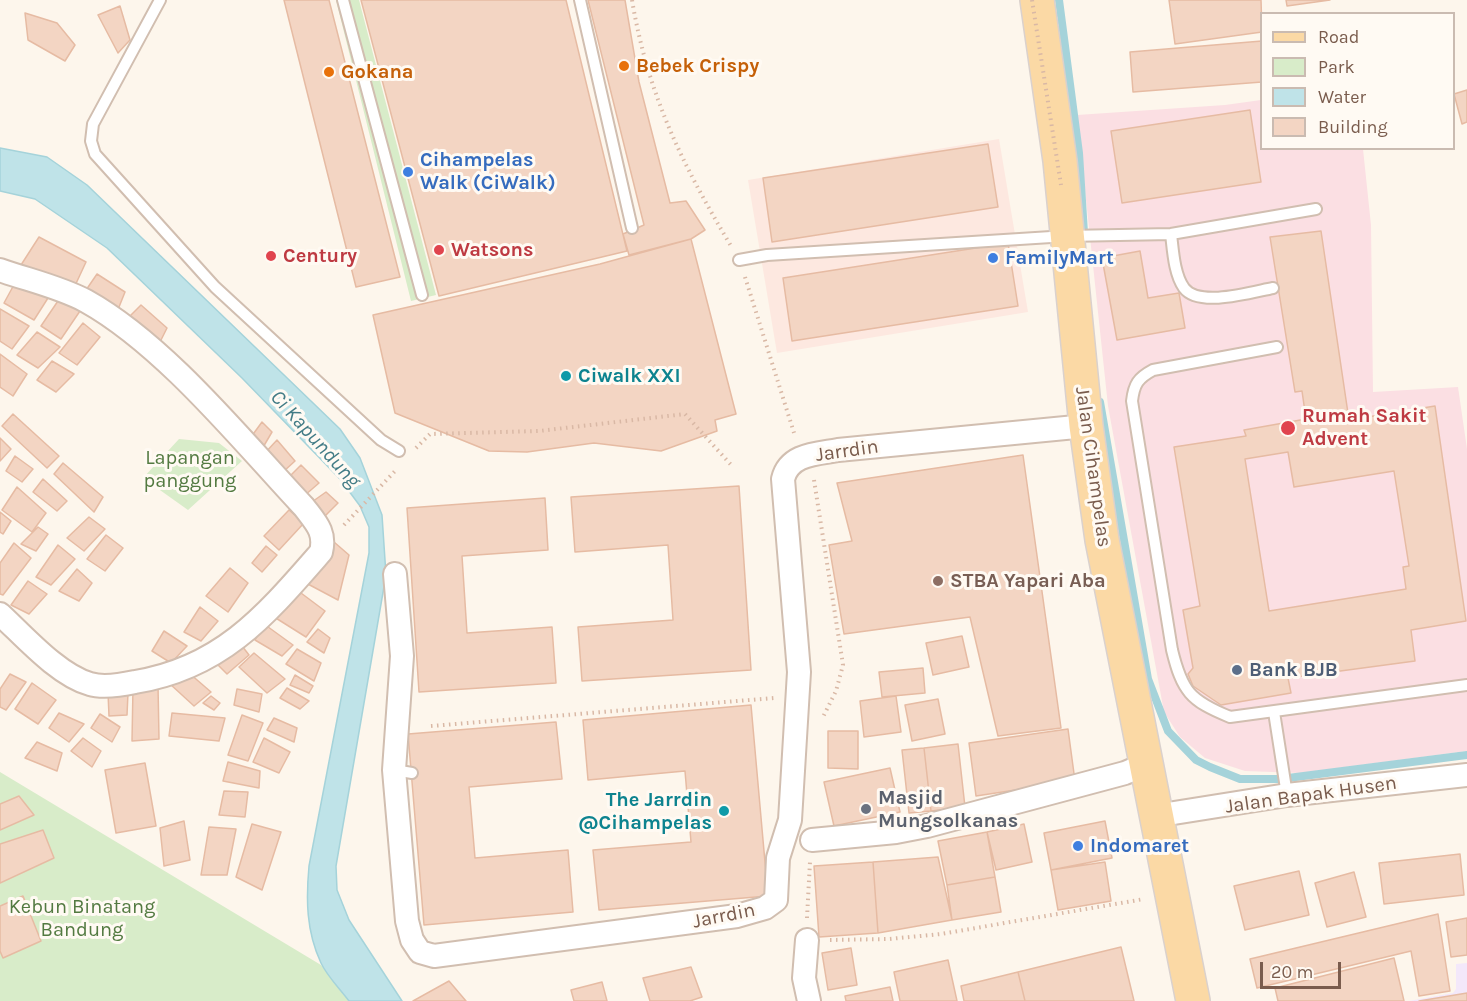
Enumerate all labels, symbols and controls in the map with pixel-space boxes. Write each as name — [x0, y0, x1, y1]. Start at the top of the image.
legend — [1260, 12, 1455, 150]
text: Road — [1318, 26, 1359, 48]
place label: Bebek Crispy — [636, 54, 759, 78]
text: Park — [1318, 56, 1355, 78]
marker: Bebek Crispy — [617, 59, 631, 73]
place label: Gokana — [341, 60, 414, 84]
marker: Gokana — [322, 65, 336, 79]
text: Water — [1318, 86, 1366, 108]
text: Building — [1318, 116, 1388, 138]
place label: Cihampelas Walk (CiWalk) — [420, 148, 556, 195]
marker: Cihampelas Walk (CiWalk) — [401, 165, 415, 179]
place label: Watsons — [451, 238, 534, 262]
marker: Watsons — [432, 243, 446, 257]
place label: Century — [283, 244, 357, 268]
place label: FamilyMart — [1005, 246, 1114, 270]
marker: Century — [264, 249, 278, 263]
marker: FamilyMart — [986, 251, 1000, 265]
place label: Ciwalk XXI — [578, 364, 680, 388]
marker: Ciwalk XXI — [559, 369, 573, 383]
water label: Ci Kapundung — [265, 385, 365, 493]
street label: Jalan Cihampelas — [1070, 385, 1116, 549]
place label: Rumah Sakit Advent — [1302, 404, 1426, 451]
marker: Rumah Sakit Advent — [1279, 419, 1297, 437]
street label: Jarrdin — [814, 435, 880, 467]
park label: Lapangan panggung — [144, 446, 236, 493]
place label: STBA Yapari Aba — [950, 569, 1106, 593]
marker: STBA Yapari Aba — [931, 574, 945, 588]
place label: Bank BJB — [1249, 658, 1338, 682]
marker: Bank BJB — [1230, 663, 1244, 677]
street label: Jalan Bapak Husen — [1224, 771, 1398, 819]
place label: Masjid Mungsolkanas — [878, 786, 1018, 833]
place label: The Jarrdin @Cihampelas — [578, 788, 712, 835]
marker: Masjid Mungsolkanas — [859, 802, 873, 816]
marker: The Jarrdin @Cihampelas — [717, 804, 731, 818]
place label: Indomaret — [1090, 834, 1189, 858]
marker: Indomaret — [1071, 839, 1085, 853]
park label: Kebun Binatang Bandung — [9, 895, 155, 942]
street label: Jarrdin — [691, 898, 757, 934]
scale bar — [1263, 950, 1344, 988]
text: 20 m — [1271, 961, 1313, 983]

